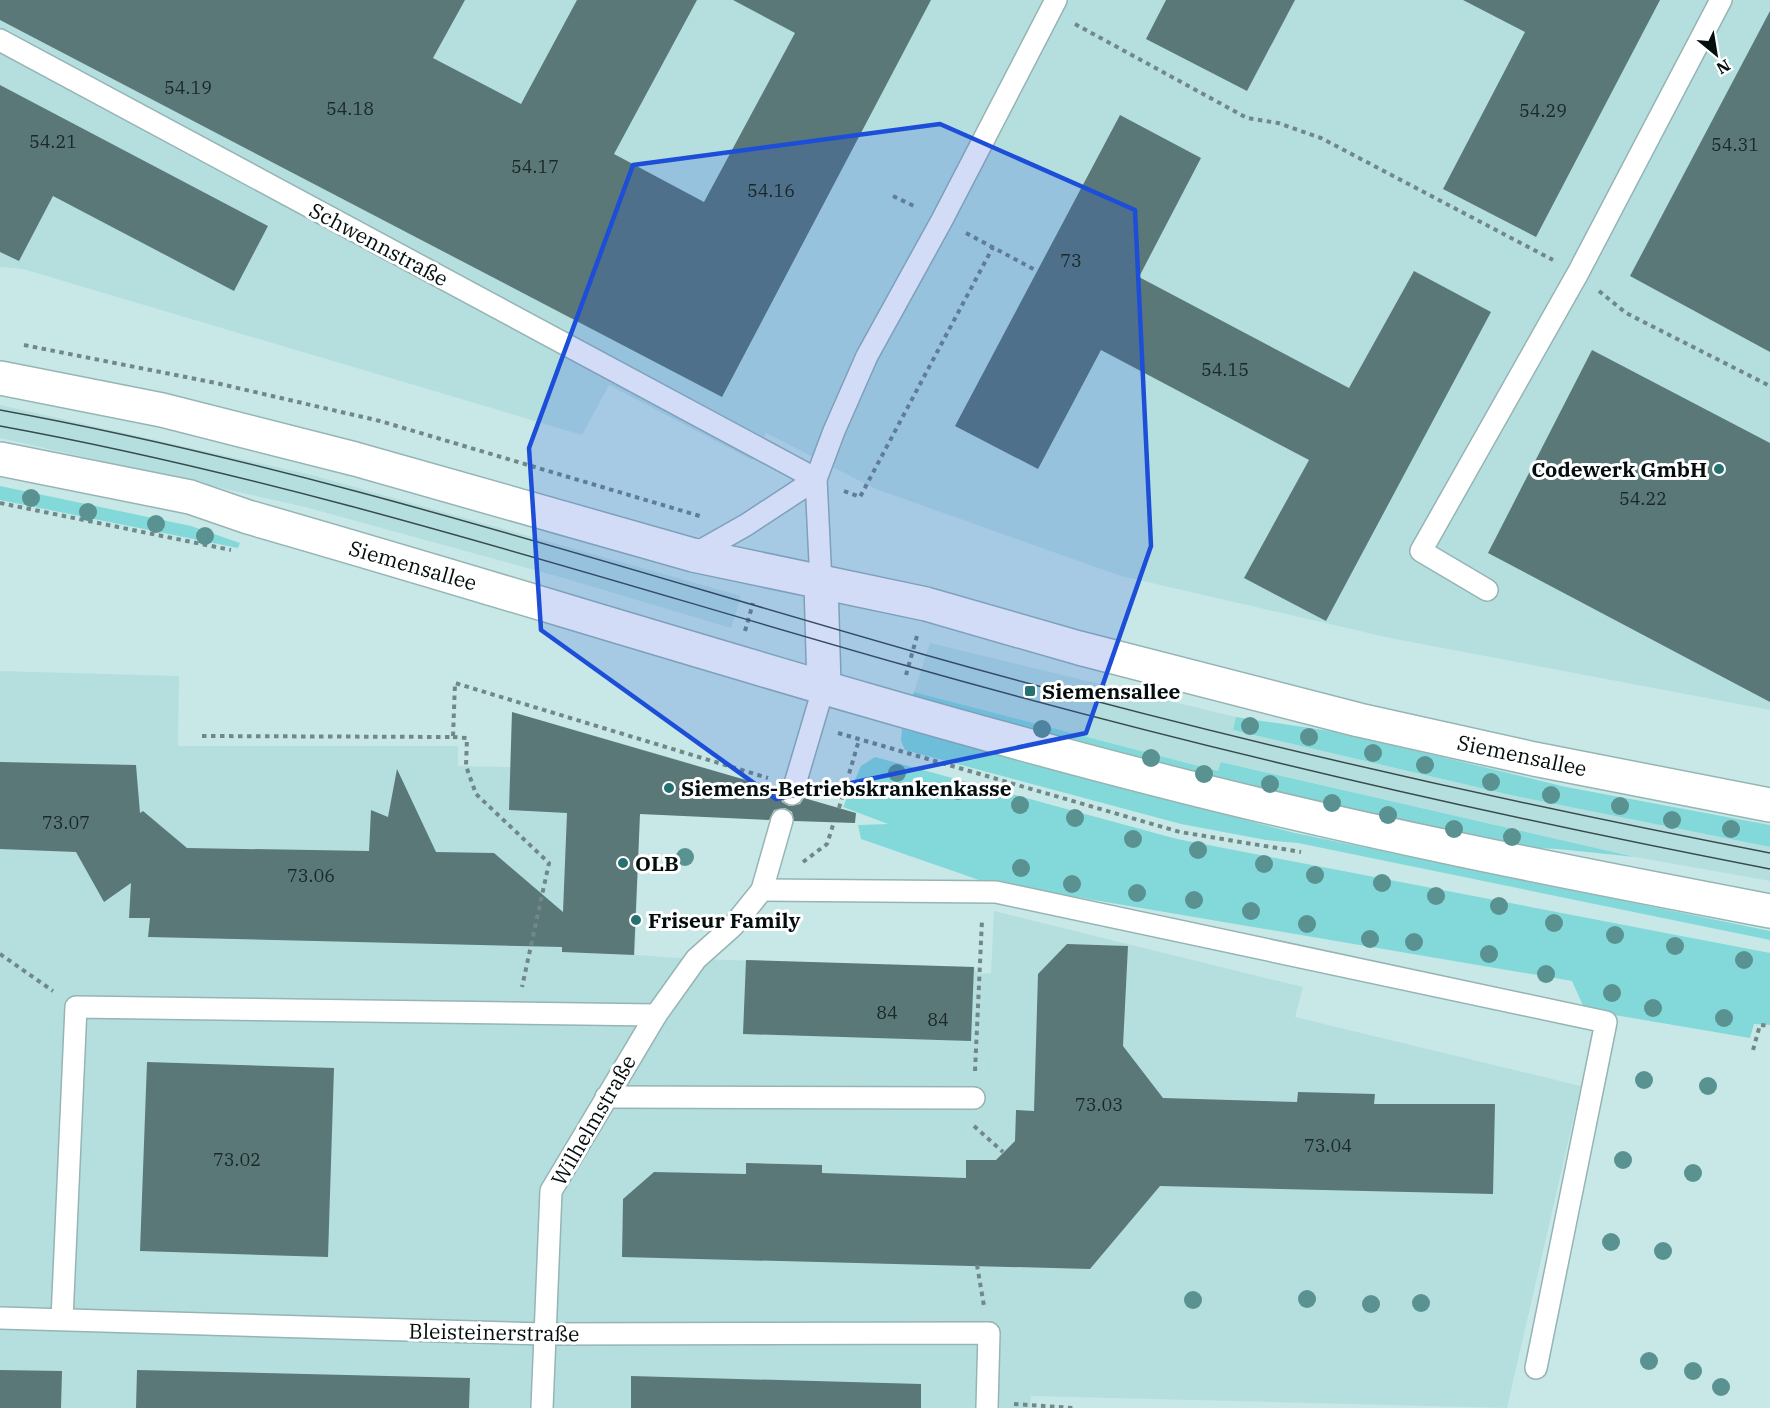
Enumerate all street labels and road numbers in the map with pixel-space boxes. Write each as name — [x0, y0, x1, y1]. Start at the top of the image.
street label: Schwennstraße — [305, 196, 453, 292]
street label: Siemensallee — [346, 533, 480, 597]
street label: Siemensallee — [1455, 728, 1589, 782]
street label: Wilhelmstraße — [544, 1050, 642, 1190]
street label: Bleisteinerstraße — [408, 1317, 580, 1347]

